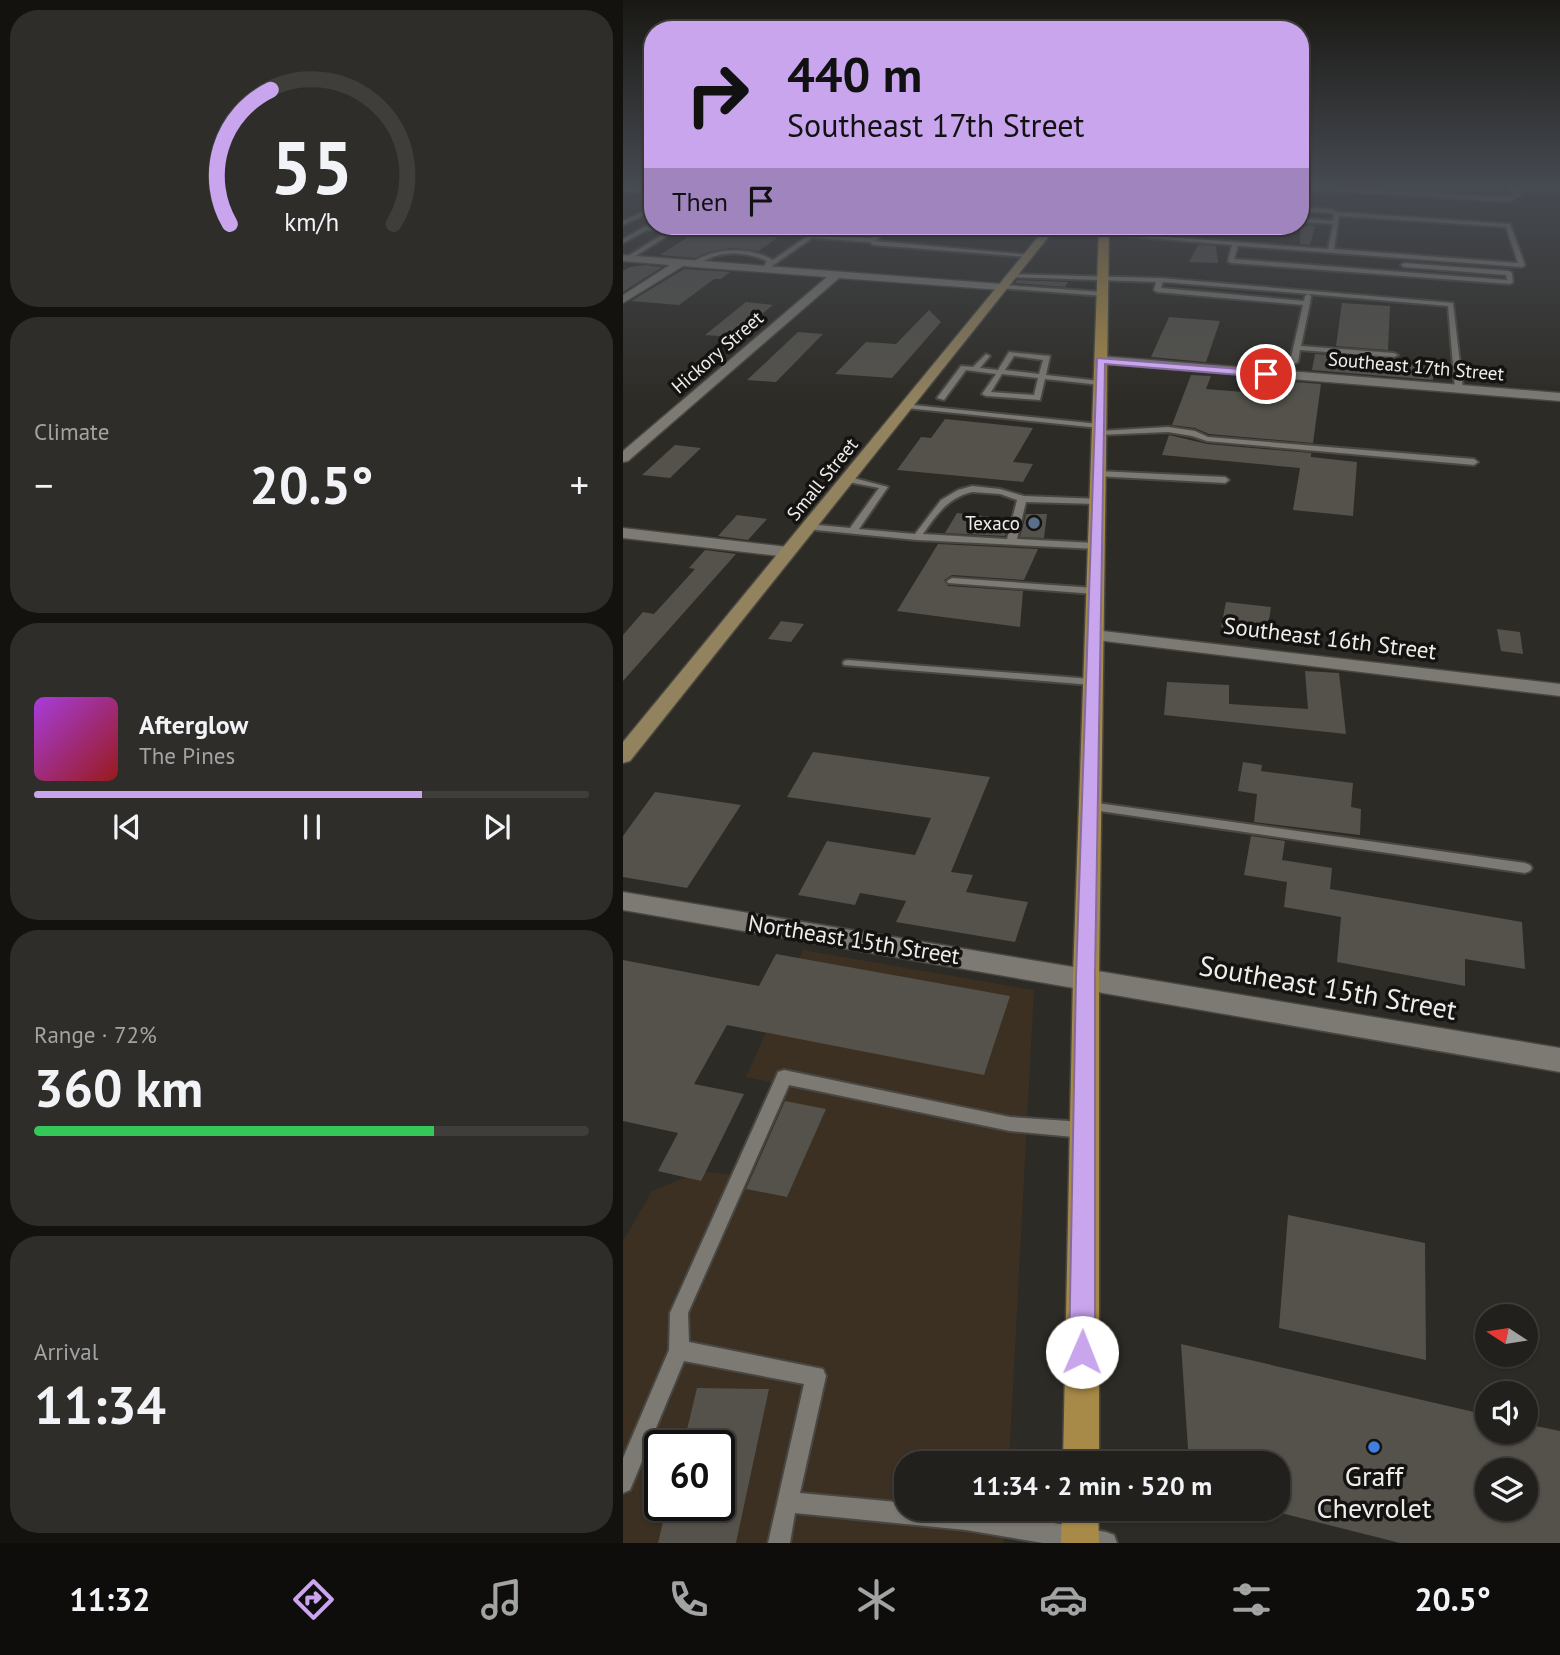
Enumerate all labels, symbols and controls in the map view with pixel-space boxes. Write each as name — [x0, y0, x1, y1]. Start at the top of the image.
text: 440 m — [787, 42, 922, 106]
icon: right — [672, 49, 763, 140]
text: Southeast 17th Street — [787, 104, 1084, 146]
text: 55 — [270, 121, 353, 215]
icon: arrive — [742, 182, 780, 220]
text: Then — [672, 185, 728, 218]
text: km/h — [284, 206, 339, 238]
street label: Hickory Street — [666, 305, 768, 398]
pin — [1236, 344, 1296, 404]
street label: Southeast 17th Street — [1327, 346, 1506, 386]
icon: arrive — [1247, 355, 1285, 393]
text: Climate — [34, 417, 109, 446]
street label: Small Street — [781, 432, 863, 525]
text: 20.5° — [250, 451, 373, 518]
text: − — [34, 460, 53, 509]
text: + — [570, 460, 589, 509]
place label: Texaco — [965, 511, 1020, 535]
marker: Texaco — [1026, 515, 1042, 531]
street label: Southeast 16th Street — [1222, 611, 1438, 665]
text: Afterglow — [139, 708, 248, 741]
text: The Pines — [139, 741, 235, 770]
icon: previous — [108, 808, 146, 846]
icon: pause — [293, 808, 331, 846]
icon: next — [478, 808, 516, 846]
street label: Northeast 15th Street — [746, 908, 962, 970]
street label: Southeast 15th Street — [1196, 946, 1460, 1028]
text: Range · 72% — [34, 1020, 157, 1049]
text: 360 km — [34, 1054, 203, 1121]
north arrow — [1475, 1304, 1538, 1367]
map controls — [1475, 1304, 1538, 1521]
position arrow — [1045, 1315, 1119, 1389]
text: Arrival — [34, 1337, 98, 1366]
text: 11:34 — [34, 1371, 166, 1438]
button: sound — [1475, 1381, 1538, 1444]
speed limit sign: 60 — [644, 1430, 735, 1521]
marker: Graff Chevrolet — [1366, 1439, 1382, 1455]
place label: Graff Chevrolet — [1317, 1457, 1432, 1526]
button: layers — [1475, 1458, 1538, 1521]
text: 11:34 · 2 min · 520 m — [972, 1469, 1212, 1502]
icon: directions — [289, 1575, 338, 1624]
icon: music — [477, 1575, 526, 1624]
icon: phone — [664, 1575, 713, 1624]
icon: climate — [852, 1575, 901, 1624]
icon: car — [1039, 1575, 1088, 1624]
icon: filters — [1227, 1575, 1276, 1624]
text: 11:32 — [69, 1578, 150, 1620]
text: 20.5° — [1414, 1578, 1491, 1620]

